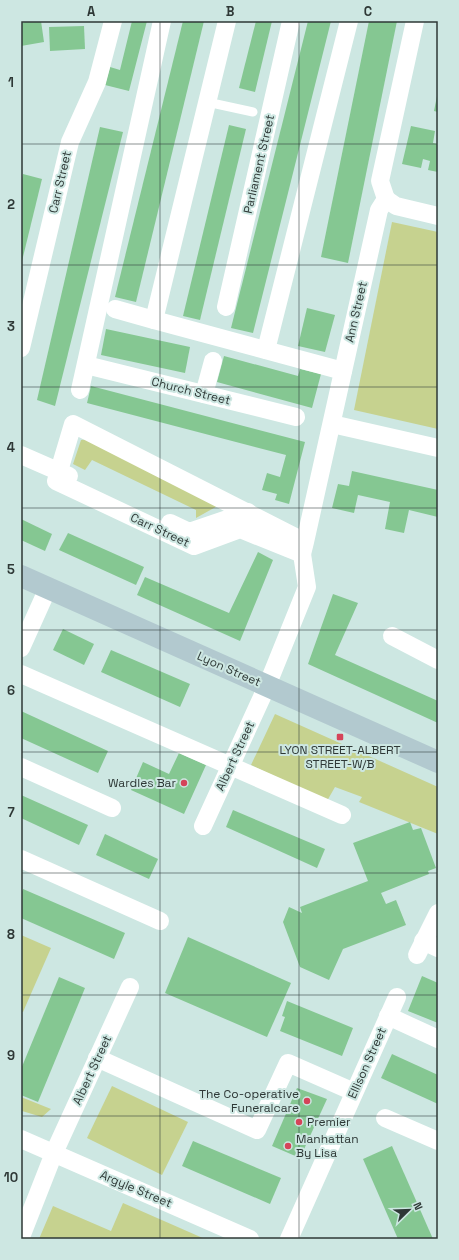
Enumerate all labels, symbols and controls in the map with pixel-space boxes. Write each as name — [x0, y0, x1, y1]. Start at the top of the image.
text: A — [87, 3, 96, 20]
text: B — [226, 3, 235, 20]
text: C — [364, 3, 372, 20]
text: 1 — [8, 74, 14, 91]
street label: Parliament Street — [240, 113, 278, 215]
street label: Carr Street — [45, 149, 75, 215]
text: 2 — [7, 196, 15, 213]
street label: Ann Street — [341, 280, 371, 344]
text: 3 — [7, 318, 15, 335]
street label: Church Street — [150, 373, 232, 409]
text: 4 — [7, 439, 15, 456]
street label: Carr Street — [128, 509, 192, 551]
text: 5 — [7, 561, 15, 578]
street label: Lyon Street — [195, 648, 263, 690]
text: 6 — [7, 682, 15, 699]
street label: Albert Street — [212, 719, 258, 793]
marker: LYON STREET-ALBERT STREET-W/B — [335, 732, 345, 742]
place label: LYON STREET-ALBERT STREET-W/B — [280, 742, 400, 772]
place label: Wardles Bar — [108, 775, 176, 791]
marker: Wardles Bar — [179, 778, 189, 788]
text: 7 — [7, 804, 15, 821]
text: 8 — [7, 926, 15, 943]
street label: Ellison Street — [344, 1025, 390, 1101]
street label: Albert Street — [69, 1033, 115, 1107]
text: 9 — [7, 1047, 15, 1064]
place label: The Co-operative Funeralcare — [199, 1086, 299, 1116]
marker: The Co-operative Funeralcare — [302, 1096, 312, 1106]
place label: Premier — [307, 1114, 351, 1130]
marker: Premier — [294, 1117, 304, 1127]
place label: Manhattan By Lisa — [296, 1131, 359, 1161]
marker: Manhattan By Lisa — [283, 1141, 293, 1151]
street label: Argyle Street — [98, 1167, 174, 1211]
text: 10 — [4, 1169, 18, 1186]
north arrow — [389, 1190, 429, 1230]
text: N — [410, 1200, 426, 1212]

